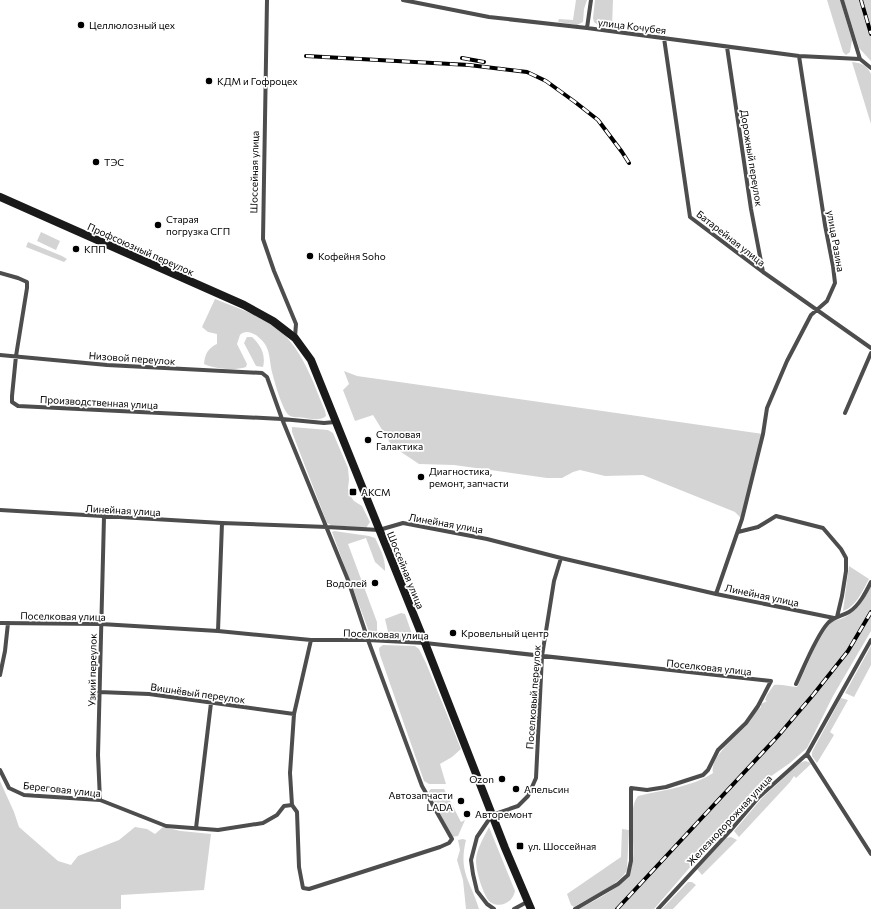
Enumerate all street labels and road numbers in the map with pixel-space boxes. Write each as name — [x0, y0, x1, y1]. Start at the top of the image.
street label: улица Кочубея — [597, 16, 667, 36]
street label: Дорожный переулок — [738, 109, 766, 208]
street label: Шоссейная улица — [247, 131, 261, 213]
street label: Батарейная улица — [694, 208, 768, 268]
street label: улица Разина — [825, 209, 847, 273]
street label: Профсоюзный переулок — [86, 220, 197, 278]
street label: Низовой переулок — [88, 349, 176, 367]
street label: Производственная улица — [40, 393, 158, 411]
street label: Линейная улица — [85, 502, 161, 518]
street label: Линейная улица — [408, 511, 484, 535]
street label: Шоссейная улица — [385, 529, 427, 611]
street label: Линейная улица — [724, 581, 800, 609]
street label: Поселковая улица — [20, 609, 106, 623]
street label: Поселковая улица — [343, 627, 429, 641]
street label: Узкий переулок — [85, 632, 99, 707]
street label: Поселковый переулок — [523, 644, 543, 750]
street label: Поселковая улица — [666, 657, 752, 677]
street label: Вишнёвый переулок — [150, 680, 247, 706]
street label: Железнодорожная улица — [684, 772, 774, 868]
street label: Береговая улица — [23, 779, 101, 799]

